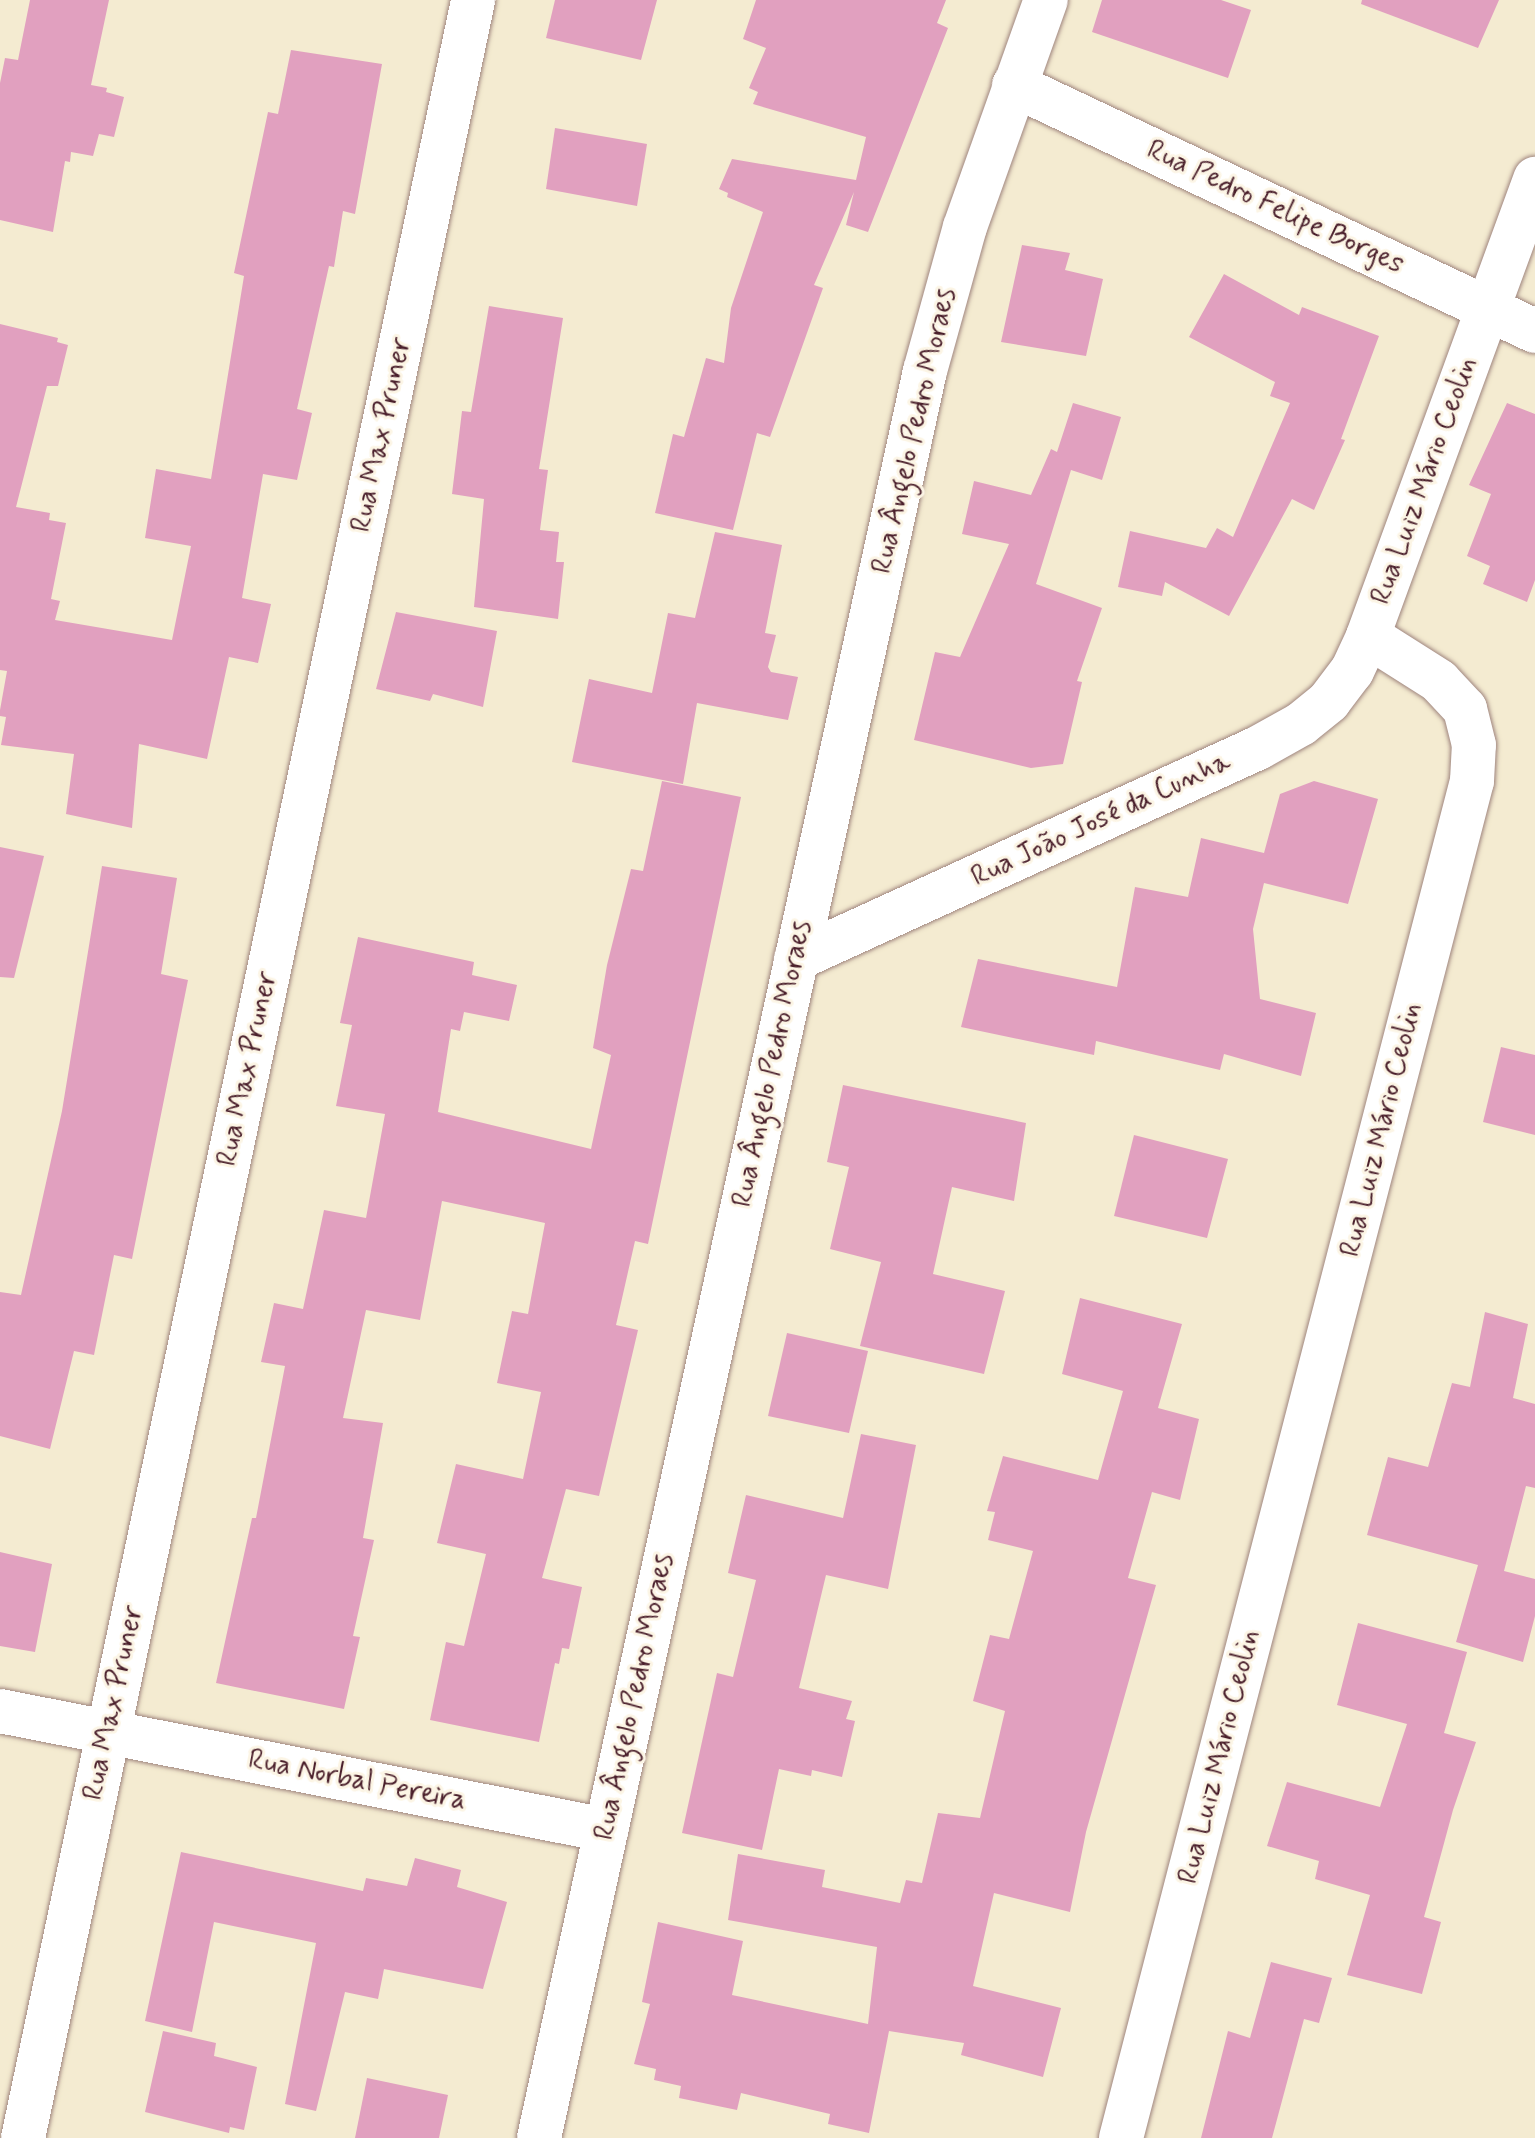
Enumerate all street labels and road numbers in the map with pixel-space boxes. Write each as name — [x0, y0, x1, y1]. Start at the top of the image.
street label: Rua Pedro Felipe Borges — [1141, 134, 1409, 282]
street label: Rua Ângelo Pedro Moraes — [866, 285, 964, 577]
street label: Rua Max Pruner — [345, 334, 419, 536]
street label: Rua Luiz Mário Ceolin — [1365, 354, 1485, 608]
street label: Rua João José da Cunha — [967, 746, 1235, 894]
street label: Rua Ângelo Pedro Moraes — [726, 918, 820, 1210]
street label: Rua Max Pruner — [211, 968, 285, 1170]
street label: Rua Luiz Mário Ceolin — [1334, 1000, 1430, 1260]
street label: Rua Ângelo Pedro Moraes — [588, 1551, 682, 1843]
street label: Rua Max Pruner — [77, 1602, 151, 1804]
street label: Rua Luiz Mário Ceolin — [1172, 1627, 1268, 1887]
street label: Rua Norbal Pereira — [246, 1744, 468, 1818]

